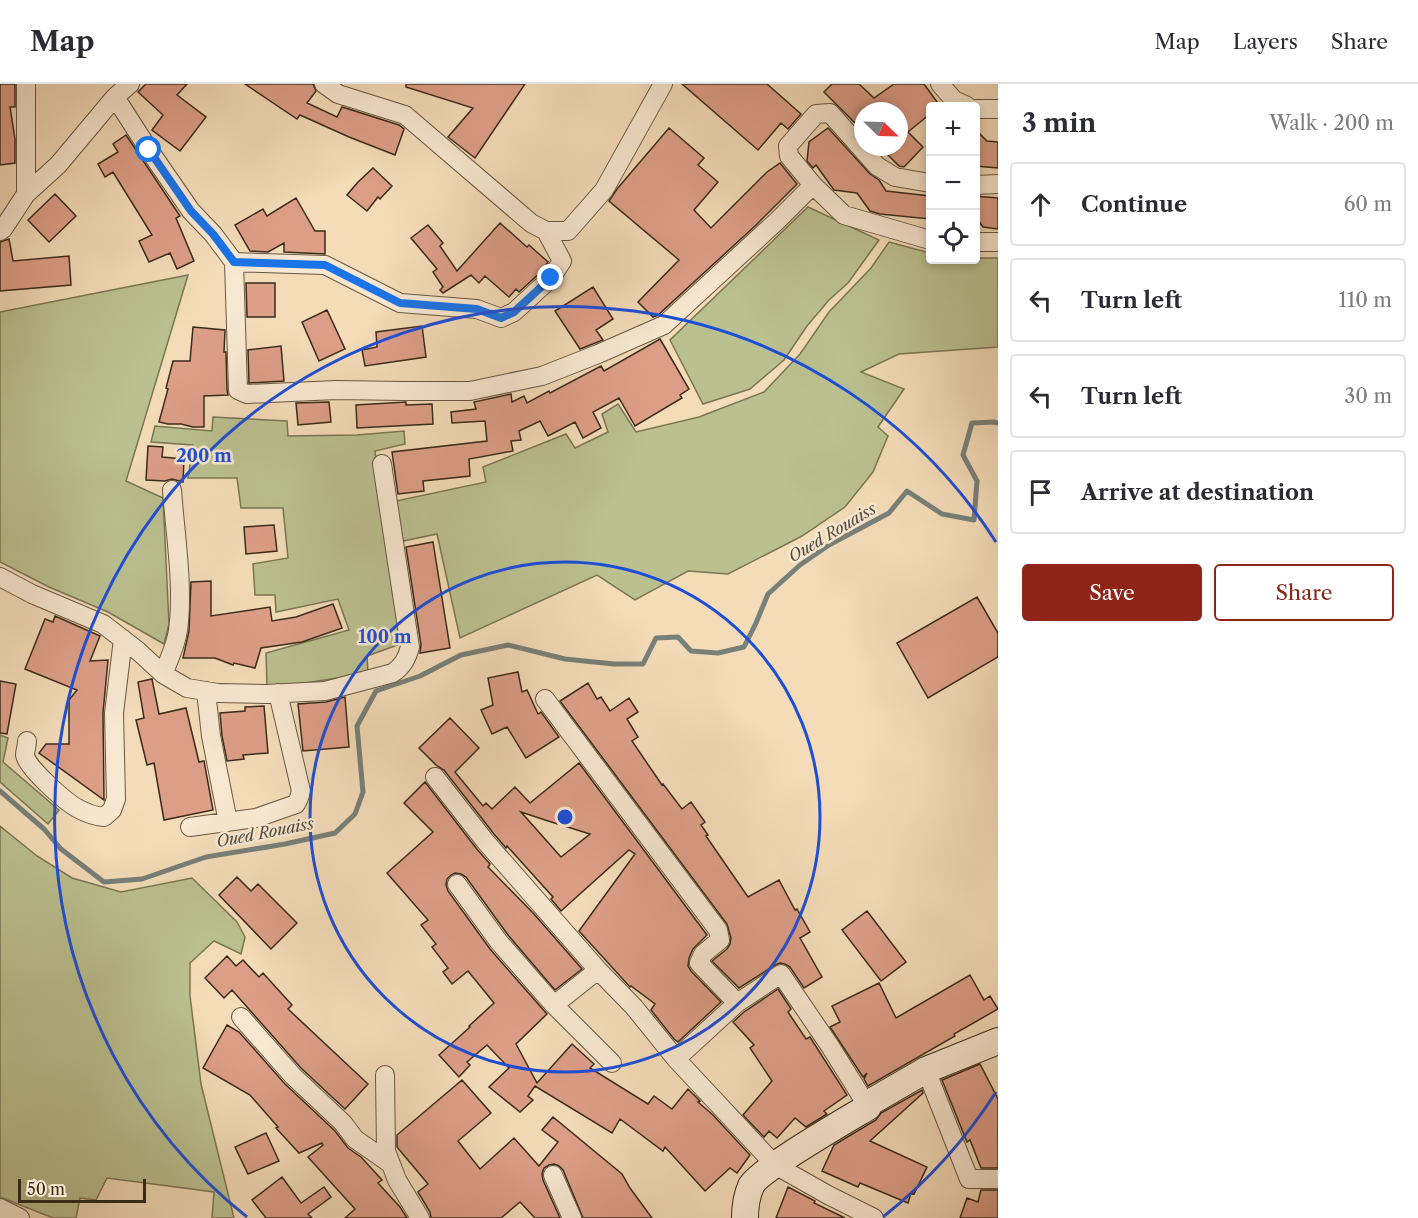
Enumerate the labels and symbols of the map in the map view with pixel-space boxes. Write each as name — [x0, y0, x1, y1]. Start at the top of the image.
north arrow — [854, 102, 908, 156]
route start — [135, 136, 161, 162]
route end — [537, 264, 563, 290]
text: 200 m — [176, 445, 232, 467]
water label: Oued Rouaiss — [784, 498, 880, 566]
text: 100 m — [358, 626, 412, 648]
centre of rings — [555, 807, 575, 827]
water label: Oued Rouaiss — [214, 813, 316, 851]
scale bar — [18, 1176, 146, 1204]

